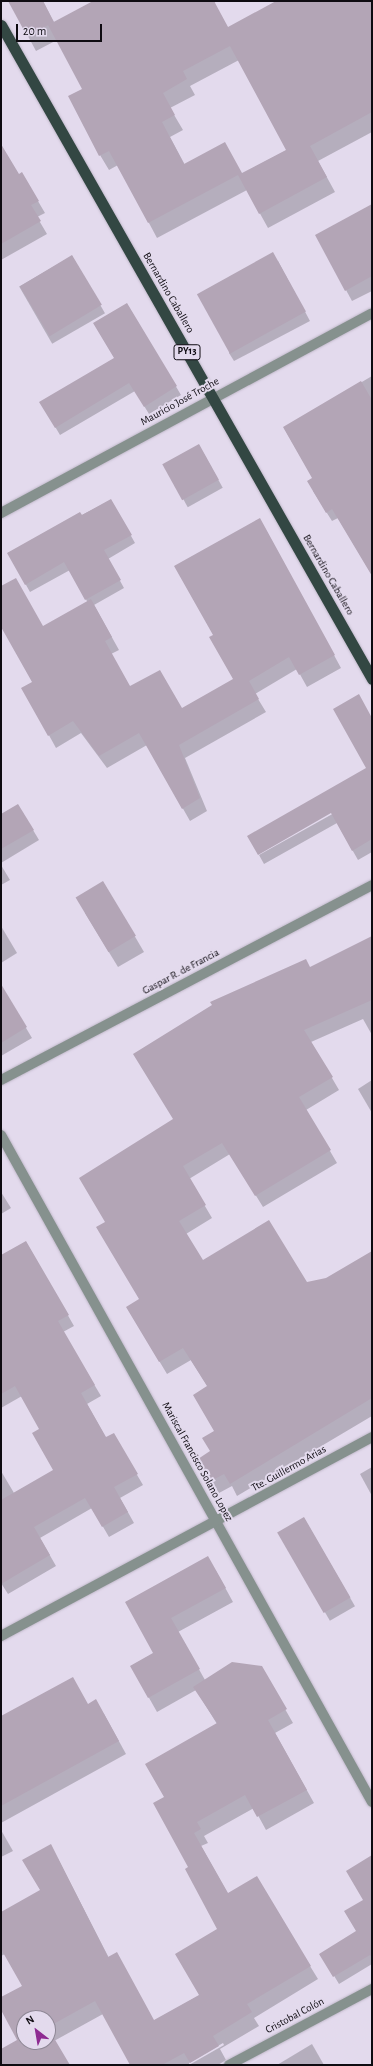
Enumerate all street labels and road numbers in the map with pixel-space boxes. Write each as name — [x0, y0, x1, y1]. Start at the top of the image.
street label: Bernardino Caballero — [140, 250, 196, 336]
road number: PY13 — [173, 344, 201, 360]
street label: Mauricio José Troche — [138, 375, 222, 429]
street label: Bernardino Caballero — [300, 532, 356, 618]
street label: Gaspar R. de Francia — [140, 946, 222, 998]
street label: Mariscal Francisco Solano Lopez — [159, 1400, 235, 1524]
street label: Tte. Guillermo Arias — [249, 1443, 329, 1495]
street label: Cristobal Colón — [263, 1995, 327, 2037]

